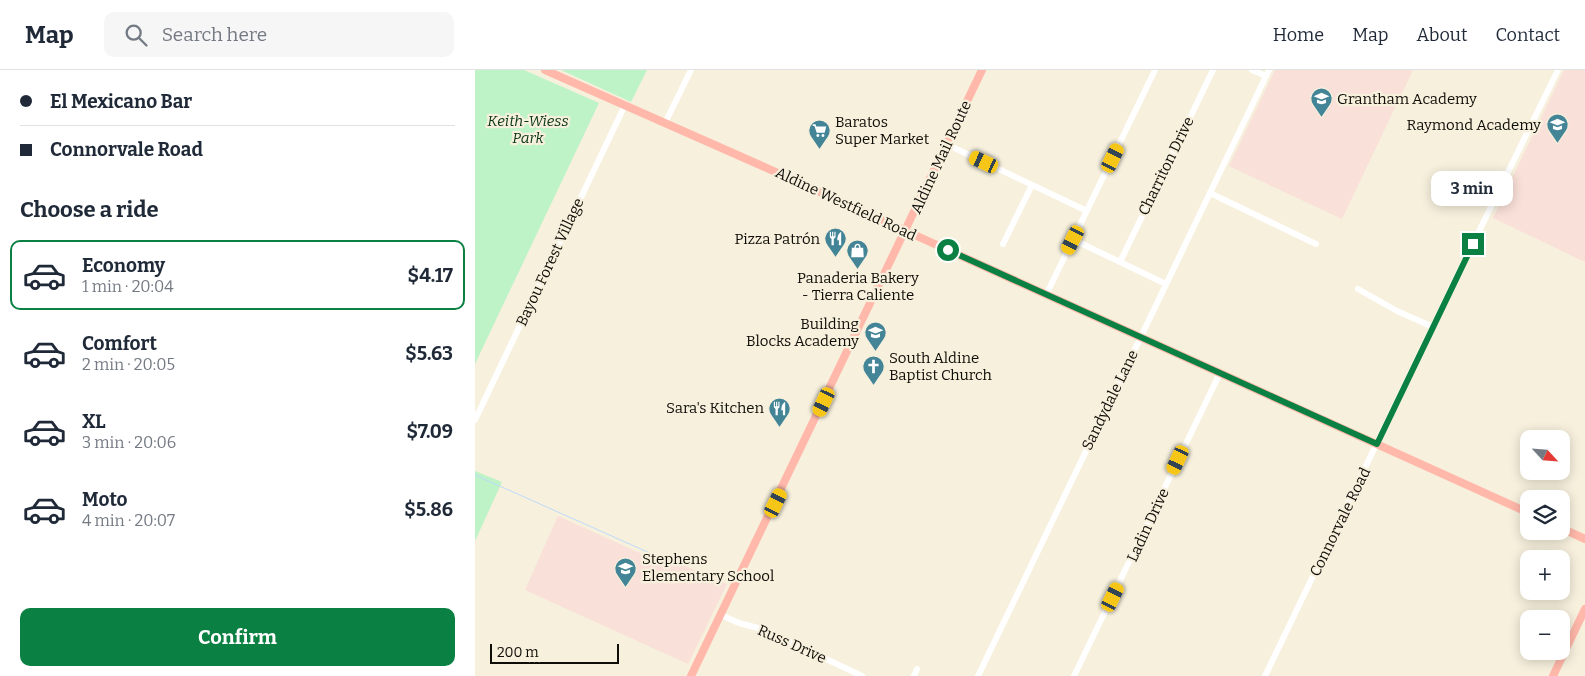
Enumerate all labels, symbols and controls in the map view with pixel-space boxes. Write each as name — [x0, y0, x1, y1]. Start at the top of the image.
search box — [104, 12, 454, 57]
text: Map — [25, 21, 74, 49]
icon: search — [122, 21, 150, 49]
text: Search here — [162, 23, 267, 46]
text: Home — [1273, 24, 1324, 46]
text: Map — [1352, 24, 1388, 46]
text: About — [1416, 24, 1467, 46]
text: Contact — [1495, 24, 1560, 46]
school or university icon: Grantham Academy — [1309, 87, 1333, 118]
text: El Mexicano Bar — [50, 90, 192, 113]
place label: Grantham Academy — [1337, 90, 1477, 108]
street label: Aldine Mail Route — [907, 98, 975, 216]
park label: Keith-Wiess Park — [487, 112, 569, 147]
place label: Baratos Super Market — [835, 113, 930, 148]
school or university icon: Raymond Academy — [1545, 113, 1569, 144]
street label: Charriton Drive — [1134, 114, 1198, 218]
place label: Raymond Academy — [1407, 116, 1541, 134]
supermarket icon: Baratos Super Market — [807, 119, 831, 150]
text: Connorvale Road — [50, 138, 203, 161]
car — [1099, 141, 1126, 175]
car — [967, 149, 1000, 175]
street label: Aldine Westfield Road — [773, 163, 919, 245]
callout: 3 min — [1432, 171, 1514, 206]
text: 3 min — [1451, 179, 1493, 198]
street label: Bayou Forest Village — [512, 195, 588, 329]
text: Choose a ride — [20, 196, 159, 223]
car — [1059, 223, 1086, 257]
restaurant icon: Pizza Patrón — [824, 227, 848, 258]
place label: Pizza Patrón — [735, 230, 821, 248]
route end — [1462, 233, 1484, 255]
shop icon: Panaderia Bakery - Tierra Caliente — [846, 238, 870, 269]
route start — [937, 239, 959, 261]
icon: car — [22, 253, 67, 298]
text: Economy — [82, 254, 165, 277]
text: $4.17 — [408, 264, 453, 287]
place label: Panaderia Bakery - Tierra Caliente — [797, 269, 919, 304]
text: 1 min · 20:04 — [82, 277, 174, 296]
place label: Building Blocks Academy — [746, 315, 859, 350]
school or university icon: Building Blocks Academy — [863, 321, 887, 352]
icon: car — [22, 331, 67, 376]
text: Comfort — [82, 332, 157, 355]
text: $5.63 — [405, 342, 453, 365]
street label: Sandydale Lane — [1078, 347, 1142, 453]
place label: South Aldine Baptist Church — [889, 349, 993, 384]
text: 2 min · 20:05 — [82, 355, 175, 374]
church icon: South Aldine Baptist Church — [861, 355, 885, 386]
car — [810, 385, 837, 419]
restaurant icon: Sara's Kitchen — [768, 396, 792, 427]
place label: Sara's Kitchen — [666, 399, 765, 417]
icon: car — [22, 409, 67, 454]
text: XL — [82, 410, 106, 433]
text: $7.09 — [406, 420, 453, 443]
north arrow — [1520, 430, 1570, 480]
map controls — [1520, 430, 1570, 660]
text: 3 min · 20:06 — [82, 433, 176, 452]
car — [1164, 443, 1191, 477]
street label: Connorvale Road — [1306, 465, 1374, 579]
street label: Ladin Drive — [1123, 485, 1173, 565]
car — [762, 486, 789, 520]
icon: car — [22, 487, 67, 532]
text: Moto — [82, 488, 128, 511]
button: layers — [1520, 490, 1570, 540]
text: $5.86 — [404, 498, 453, 521]
text: 4 min · 20:07 — [82, 511, 175, 530]
place label: Stephens Elementary School — [642, 550, 774, 585]
button: + — [1520, 550, 1570, 600]
school or university icon: Stephens Elementary School — [614, 556, 638, 587]
car — [1099, 580, 1126, 614]
button: Confirm — [20, 608, 455, 666]
button: − — [1520, 610, 1570, 660]
street label: Russ Drive — [755, 621, 829, 667]
scale bar — [490, 641, 619, 664]
text: 200 m — [497, 644, 539, 661]

